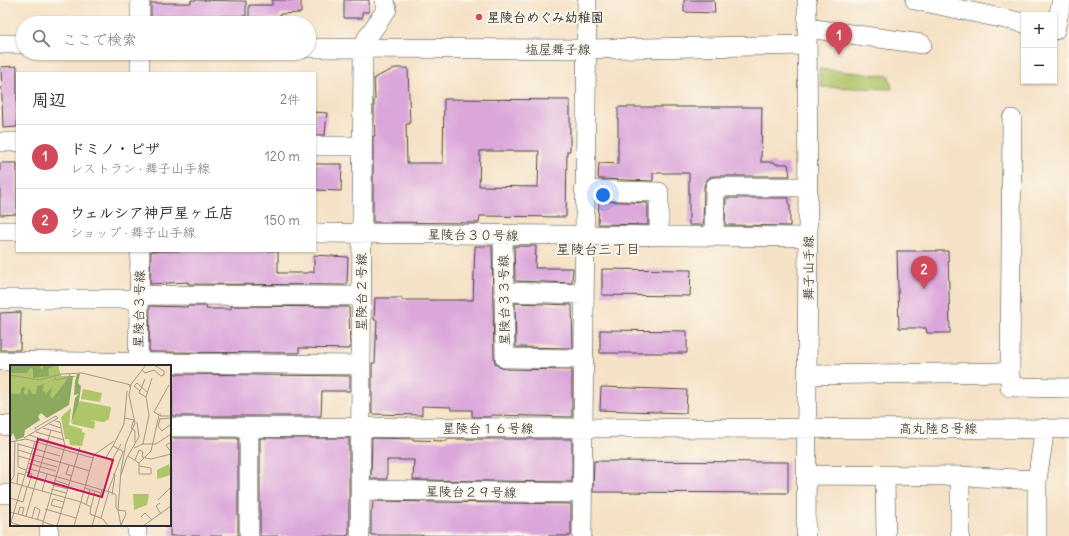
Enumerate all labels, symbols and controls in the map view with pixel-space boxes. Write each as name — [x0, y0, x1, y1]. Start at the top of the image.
place label: 星陵台めぐみ幼稚園 — [487, 9, 604, 26]
marker: 星陵台めぐみ幼稚園 — [474, 12, 484, 22]
map controls — [1021, 12, 1057, 84]
button: + — [1021, 12, 1057, 48]
search box — [16, 16, 316, 60]
pin: 1 — [826, 22, 852, 55]
icon: search — [30, 27, 52, 49]
text: ここで検索 — [62, 30, 137, 49]
street label: 塩屋舞子線 — [525, 41, 591, 58]
button: − — [1021, 48, 1057, 84]
text: 周辺 — [32, 89, 66, 111]
text: 2件 — [280, 91, 300, 108]
text: ドミノ・ピザ — [70, 139, 160, 158]
text: 1 — [42, 148, 48, 165]
text: 120 m — [265, 148, 300, 165]
text: レストラン · 舞子山手線 — [70, 160, 210, 177]
your location — [593, 185, 613, 205]
text: ウェルシア神戸星ヶ丘店 — [70, 203, 234, 222]
text: 2 — [41, 212, 49, 229]
text: 150 m — [264, 212, 300, 229]
text: ショップ · 舞子山手線 — [70, 224, 196, 241]
street label: 星陵台３０号線 — [427, 226, 520, 244]
street label: 舞子山手線 — [800, 235, 817, 301]
district label: 星陵台三丁目 — [556, 240, 640, 258]
street label: 星陵台２号線 — [353, 252, 370, 331]
street label: 星陵台３３号線 — [495, 253, 513, 346]
pin: 2 — [911, 256, 937, 289]
street label: 星陵台３号線 — [130, 269, 148, 348]
inset map — [10, 365, 171, 526]
street label: 星陵台１６号線 — [442, 420, 534, 437]
street label: 高丸陸８号線 — [899, 420, 978, 437]
street label: 星陵台２９号線 — [425, 483, 518, 501]

